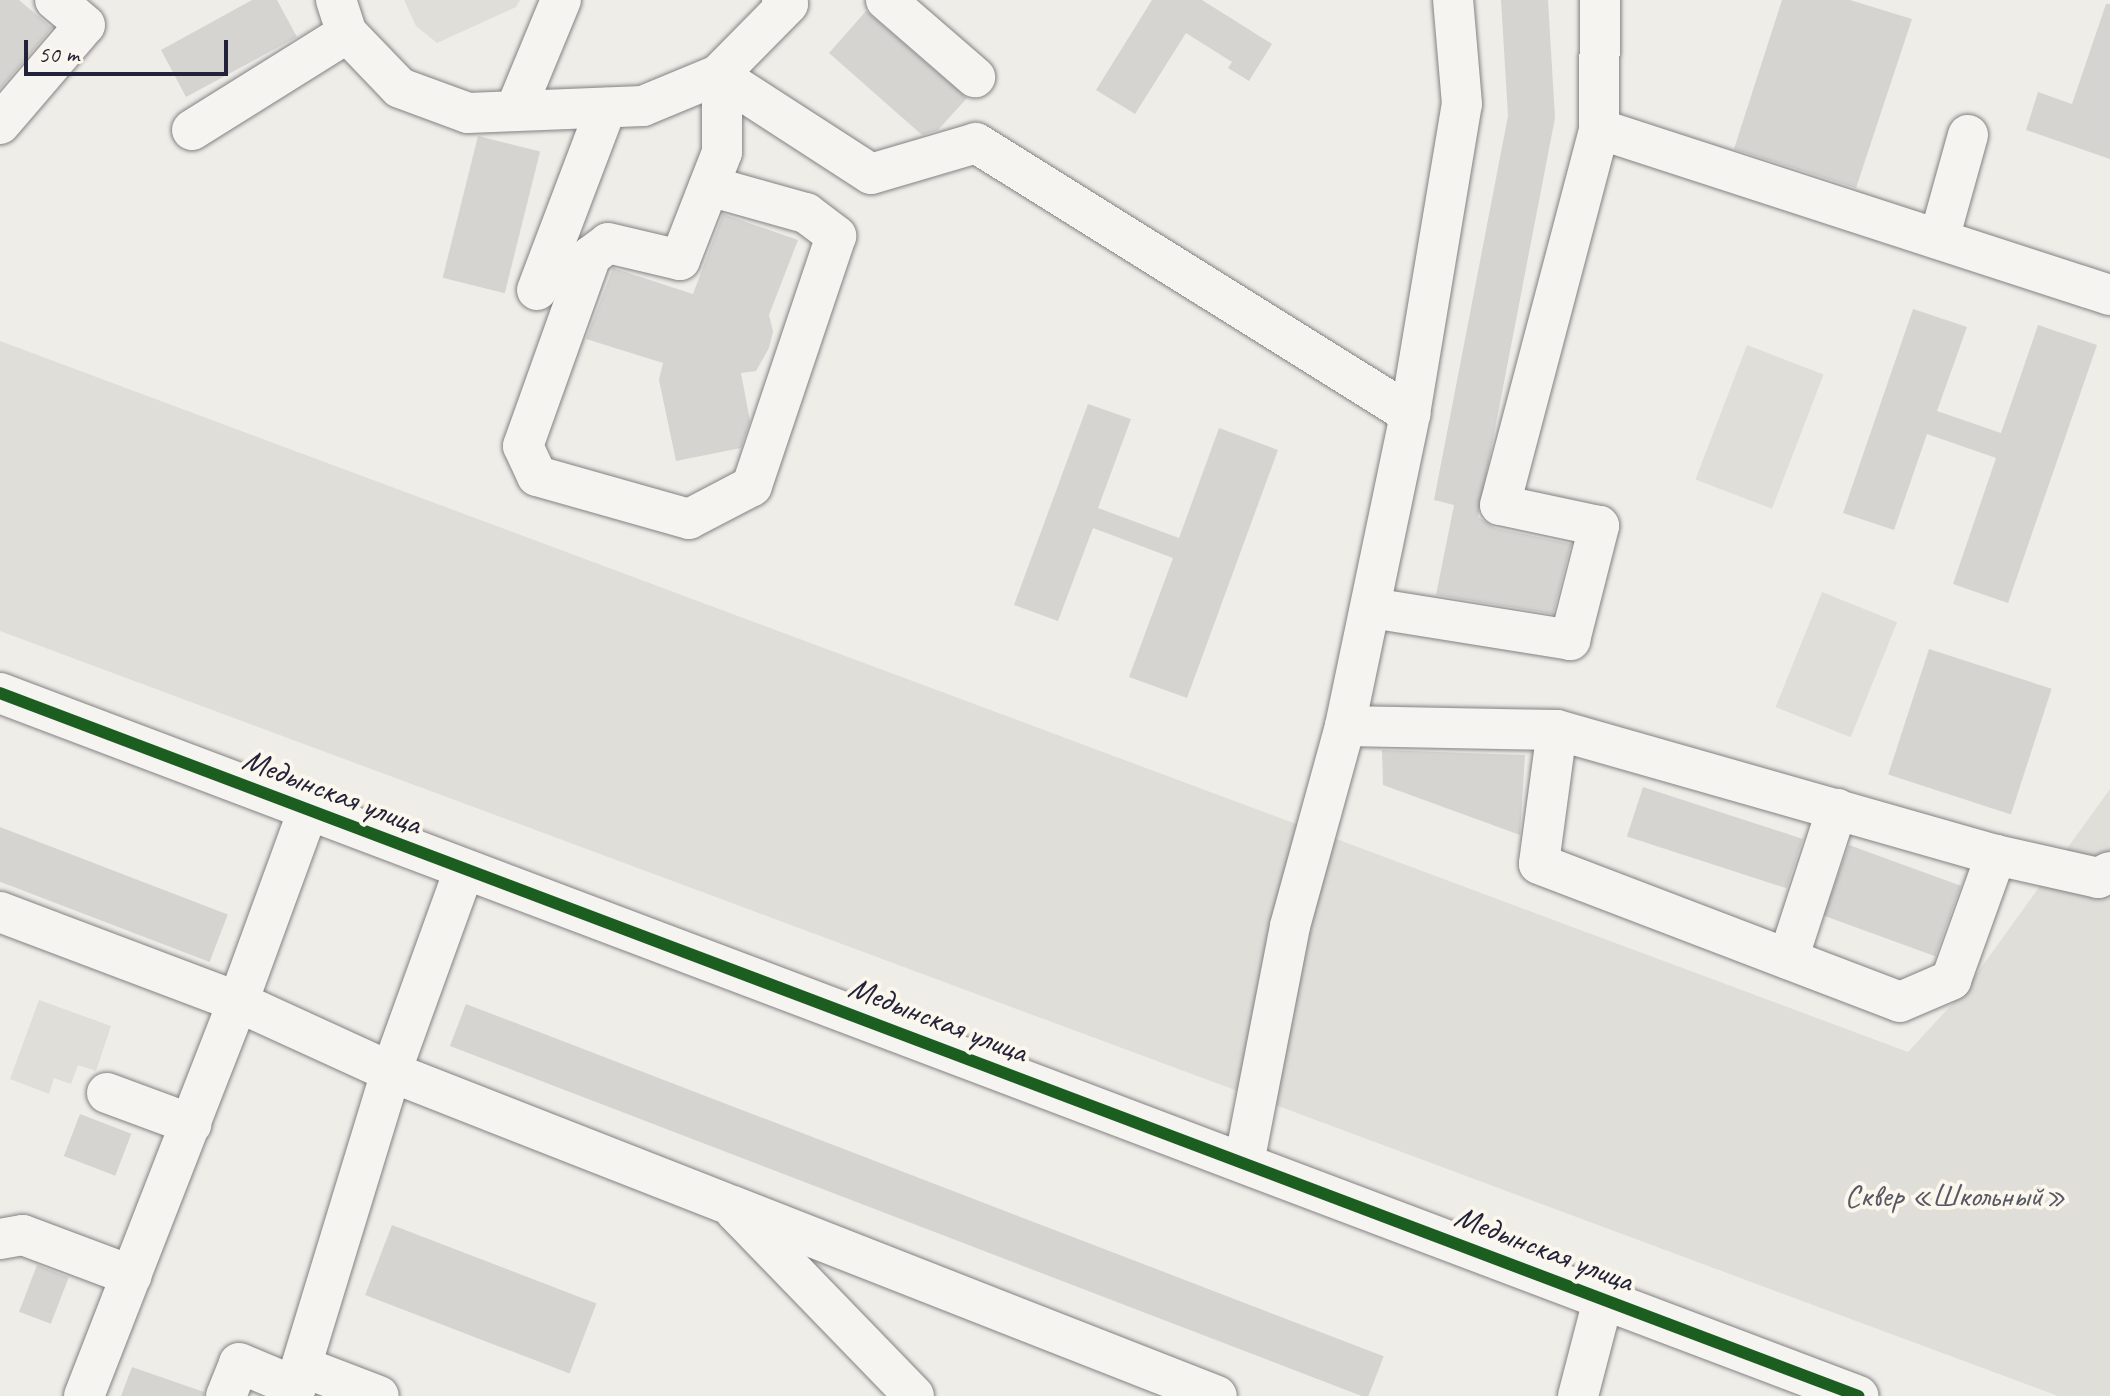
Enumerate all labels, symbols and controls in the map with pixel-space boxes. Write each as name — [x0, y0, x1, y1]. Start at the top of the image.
scale bar — [28, 24, 232, 74]
text: 50 m — [38, 39, 79, 69]
street label: Медынская улица — [236, 740, 428, 844]
street label: Медынская улица — [842, 968, 1034, 1072]
park label: Сквер «Школьный» — [1844, 1177, 2066, 1215]
street label: Медынская улица — [1448, 1197, 1640, 1301]

